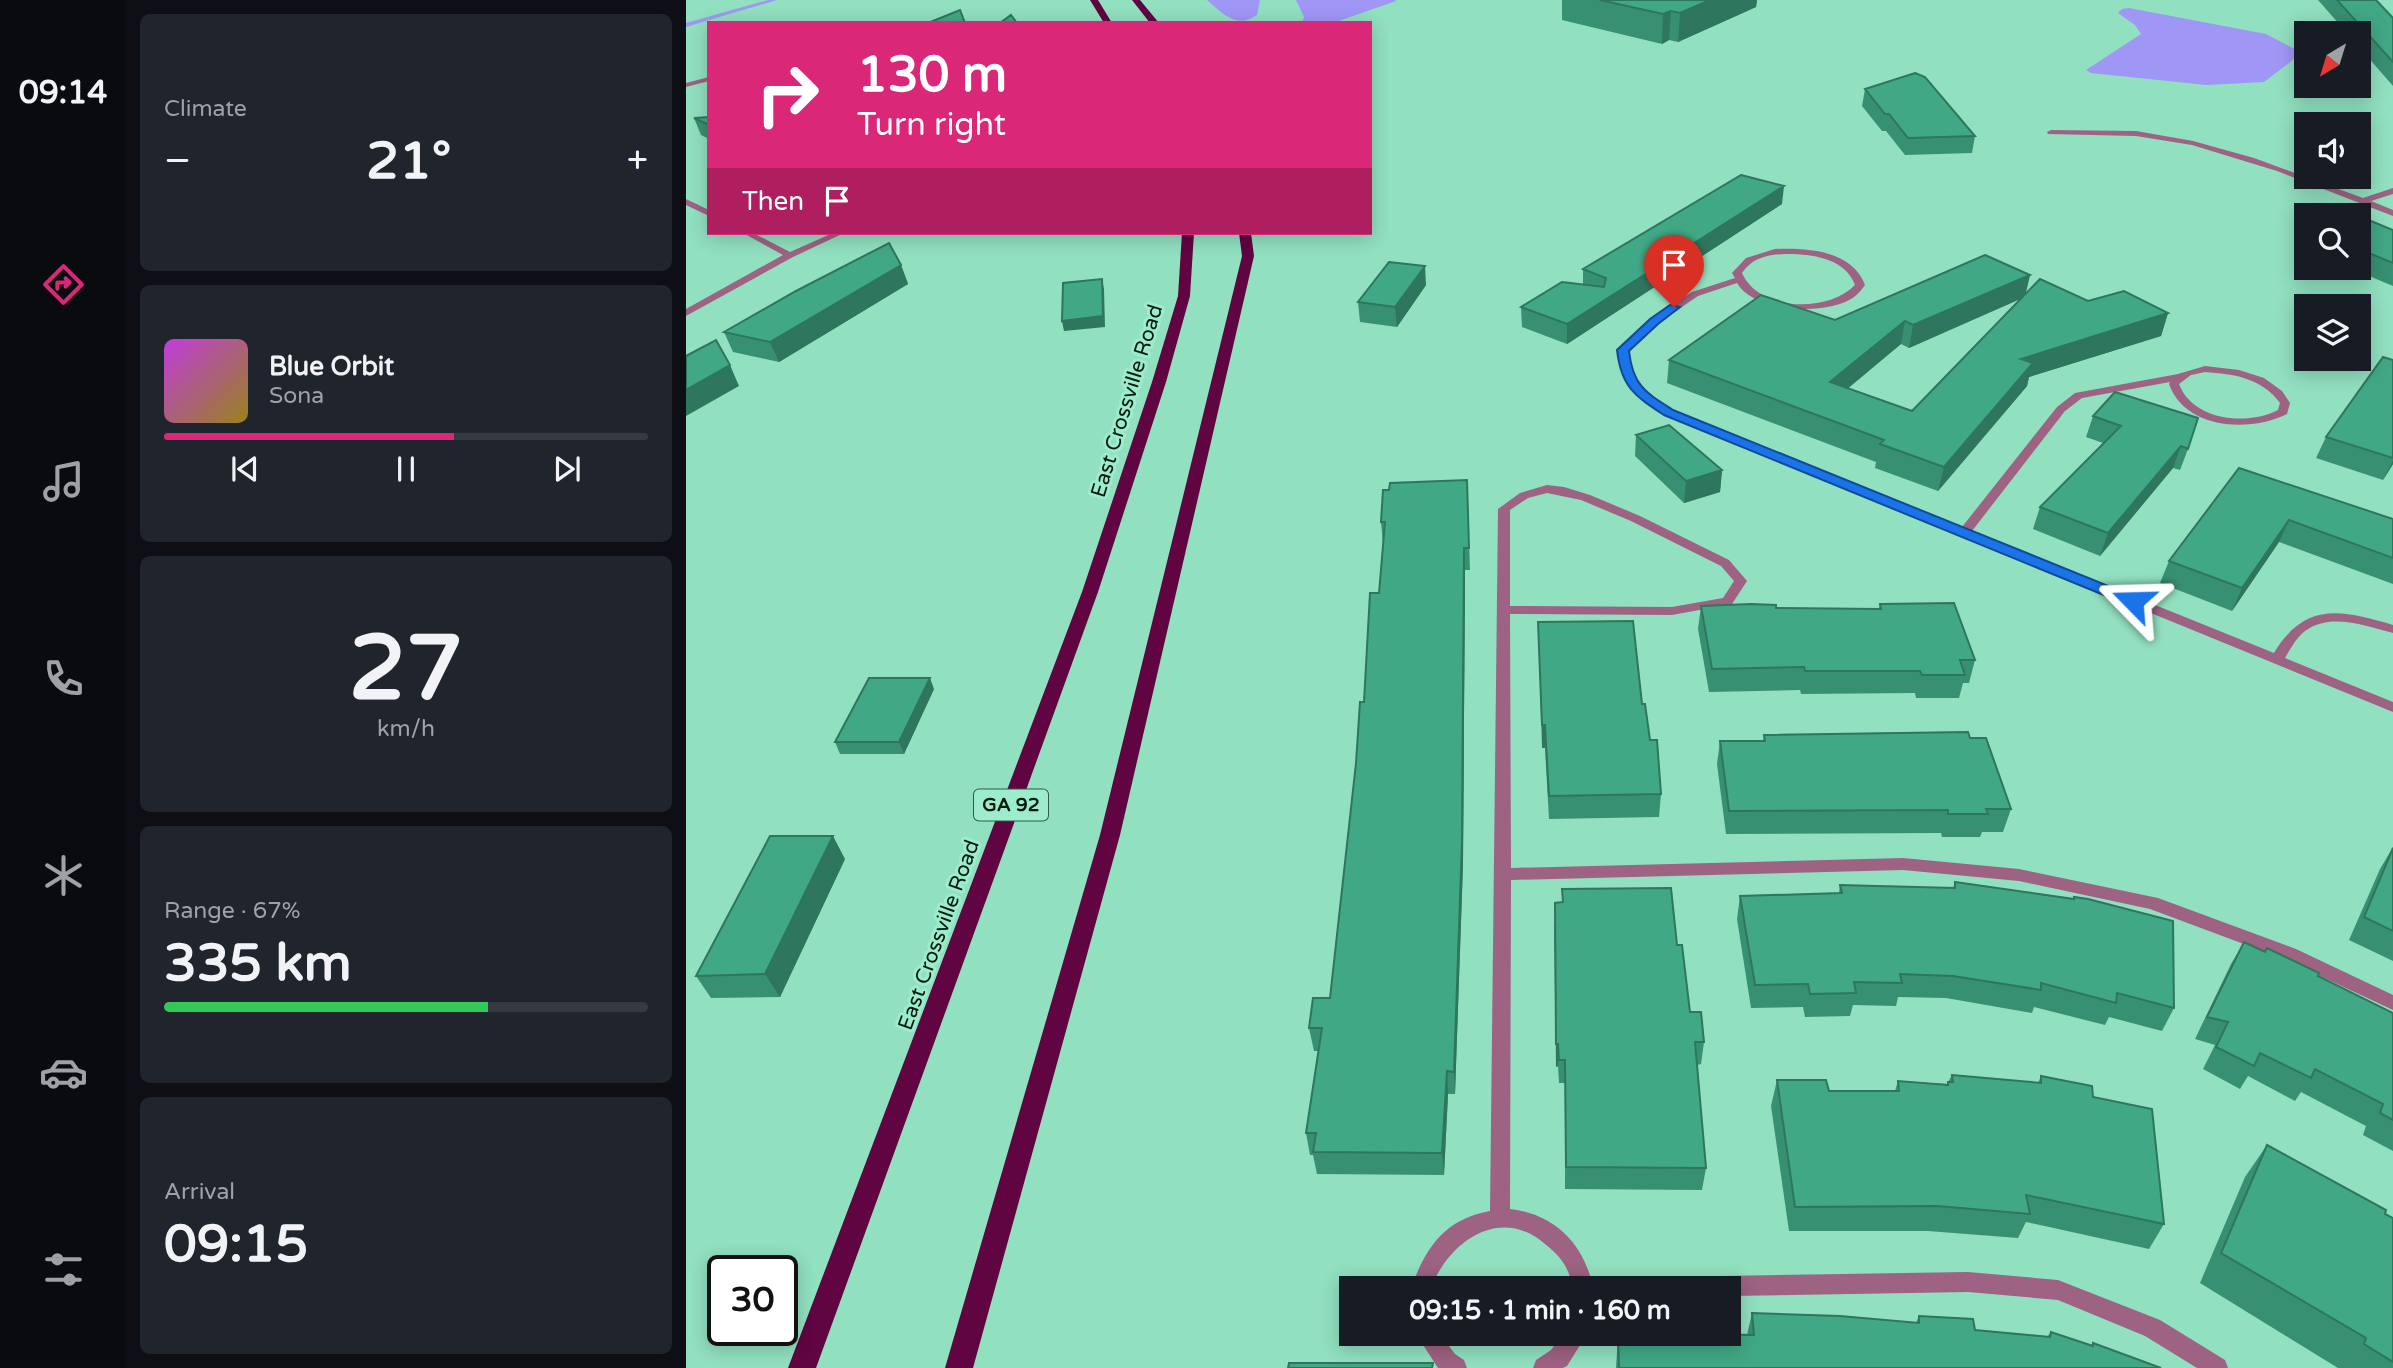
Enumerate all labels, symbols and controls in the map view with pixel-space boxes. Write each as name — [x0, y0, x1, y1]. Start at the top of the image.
north arrow — [2294, 21, 2371, 98]
map controls — [2294, 21, 2371, 371]
text: 130 m — [857, 46, 1007, 105]
icon: right — [742, 49, 833, 140]
text: 09:14 — [19, 74, 107, 112]
text: Climate — [164, 95, 247, 123]
text: Turn right — [857, 106, 1006, 144]
button: sound — [2294, 112, 2371, 189]
text: 21° — [366, 130, 451, 193]
text: − — [164, 138, 191, 184]
text: + — [627, 138, 648, 184]
icon: arrive — [818, 182, 856, 220]
text: Then — [742, 186, 804, 217]
button: search — [2294, 203, 2371, 280]
pin — [1644, 235, 1704, 307]
icon: arrive — [1655, 246, 1693, 284]
icon: directions — [39, 260, 88, 309]
button: layers — [2294, 294, 2371, 371]
street label: East Crossville Road — [1086, 301, 1168, 501]
text: Blue Orbit — [269, 351, 394, 382]
text: Sona — [269, 382, 324, 410]
icon: previous — [226, 450, 264, 488]
icon: pause — [387, 450, 425, 488]
icon: next — [548, 450, 586, 488]
icon: music — [39, 457, 88, 506]
position arrow — [2096, 564, 2170, 638]
text: 27 — [349, 614, 463, 724]
icon: phone — [39, 654, 88, 703]
text: km/h — [377, 715, 435, 743]
road number: GA 92 — [974, 790, 1048, 820]
street label: East Crossville Road — [893, 837, 985, 1033]
icon: climate — [39, 851, 88, 900]
text: Range · 67% — [164, 897, 300, 925]
text: 335 km — [164, 932, 352, 995]
icon: car — [39, 1048, 88, 1097]
text: Arrival — [164, 1178, 235, 1206]
text: 09:15 — [164, 1213, 308, 1276]
icon: filters — [39, 1245, 88, 1294]
speed limit sign: 30 — [707, 1255, 798, 1346]
text: 09:15 · 1 min · 160 m — [1409, 1295, 1671, 1326]

